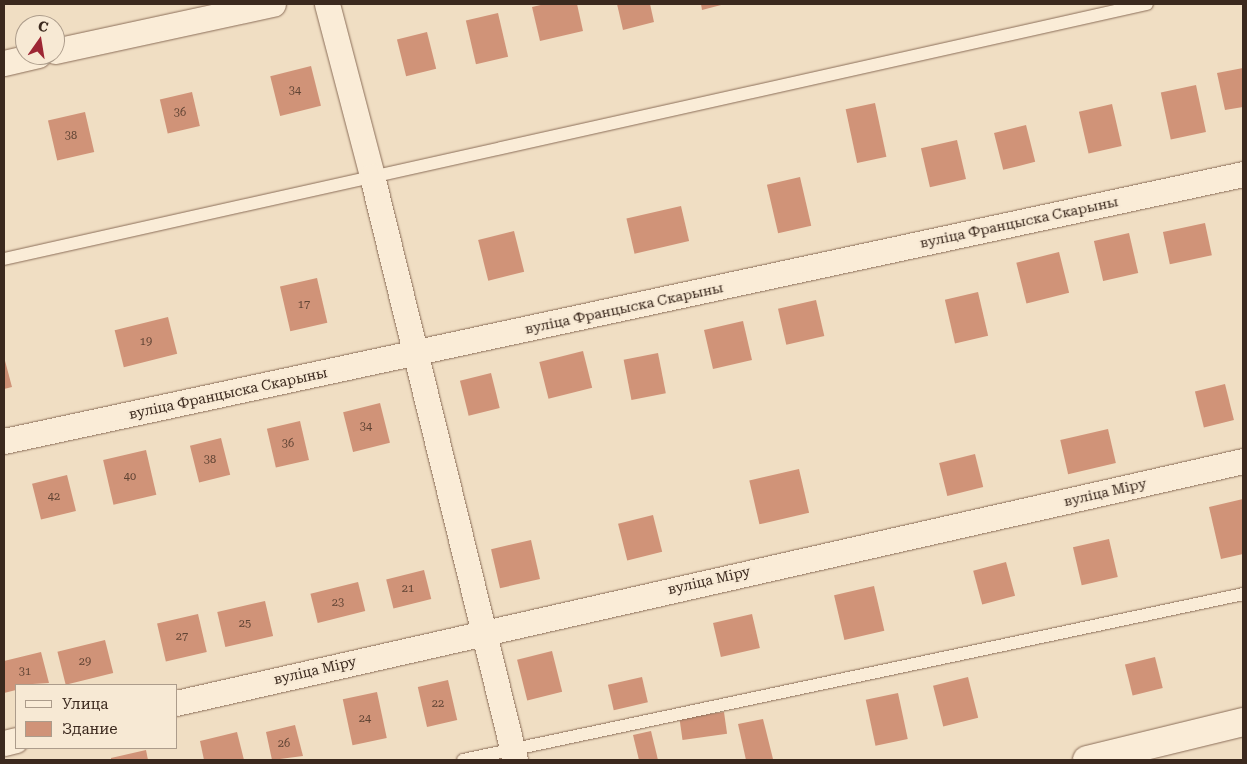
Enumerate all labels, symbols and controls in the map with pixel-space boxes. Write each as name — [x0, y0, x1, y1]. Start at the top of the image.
north arrow — [15, 15, 65, 65]
text: С — [37, 17, 50, 35]
house number: 34 — [289, 84, 301, 98]
house number: 36 — [174, 106, 186, 120]
house number: 38 — [65, 129, 77, 143]
street label: вуліца Францыска Скарыны — [918, 193, 1120, 251]
street label: вуліца Францыска Скарыны — [523, 279, 725, 337]
house number: 17 — [298, 298, 310, 312]
house number: 19 — [140, 335, 152, 349]
street label: вуліца Францыска Скарыны — [127, 364, 329, 422]
house number: 34 — [360, 420, 372, 434]
house number: 36 — [282, 437, 294, 451]
house number: 38 — [204, 453, 216, 467]
house number: 40 — [124, 470, 136, 484]
street label: вуліца Міру — [1062, 474, 1148, 510]
house number: 42 — [48, 490, 60, 504]
street label: вуліца Міру — [666, 562, 752, 598]
house number: 21 — [402, 582, 414, 596]
house number: 23 — [332, 596, 344, 610]
house number: 25 — [239, 617, 251, 631]
house number: 27 — [176, 630, 188, 644]
street label: вуліца Міру — [272, 652, 358, 688]
house number: 29 — [79, 655, 91, 669]
house number: 31 — [19, 665, 31, 679]
legend — [15, 684, 178, 749]
text: Улица — [62, 695, 108, 713]
house number: 22 — [432, 697, 444, 711]
house number: 24 — [359, 712, 371, 726]
text: Здание — [62, 720, 118, 738]
house number: 26 — [278, 737, 290, 751]

